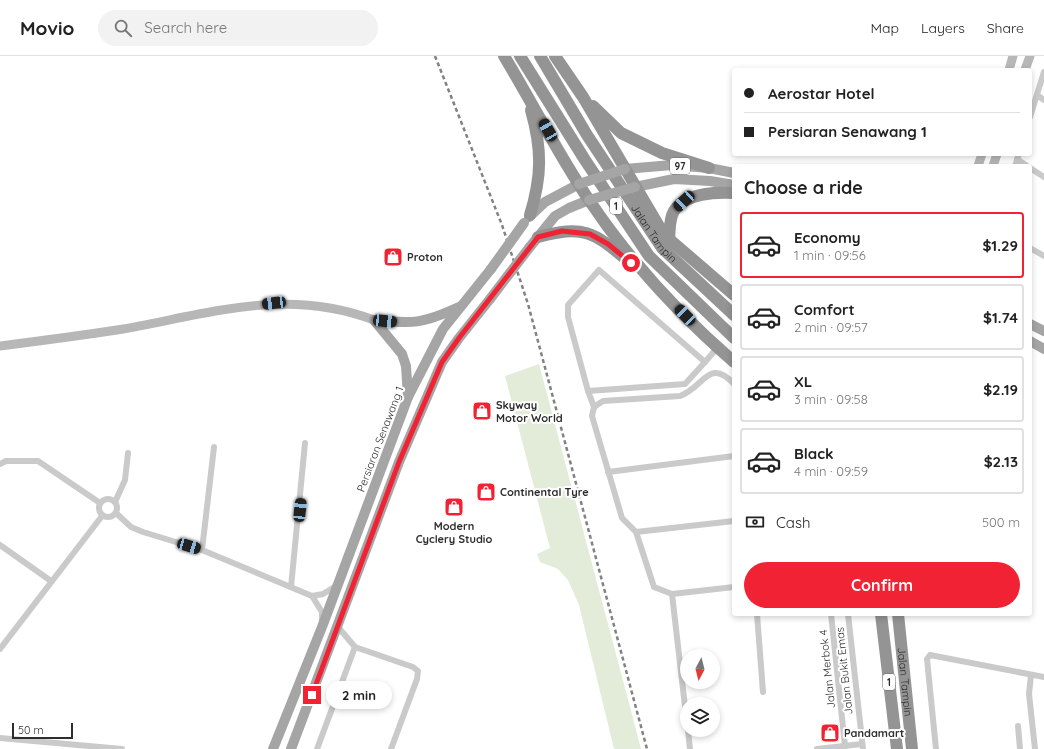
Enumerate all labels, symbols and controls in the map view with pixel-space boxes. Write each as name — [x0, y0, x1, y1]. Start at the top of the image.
search box — [98, 10, 378, 46]
text: Movio — [20, 16, 74, 40]
icon: search — [112, 17, 134, 39]
text: Search here — [144, 18, 227, 37]
text: Map — [870, 19, 899, 37]
text: Layers — [921, 19, 965, 37]
text: Share — [987, 19, 1024, 37]
text: Aerostar Hotel — [768, 84, 875, 103]
car — [537, 117, 559, 143]
text: Persiaran Senawang 1 — [768, 122, 927, 141]
road number: 97 — [670, 158, 690, 174]
text: Choose a ride — [744, 176, 863, 199]
car — [671, 188, 697, 214]
road number: 1 — [610, 198, 622, 214]
street label: Jalan Tampin — [628, 202, 680, 265]
icon: car — [746, 227, 782, 263]
text: Economy — [794, 228, 861, 247]
text: $1.29 — [982, 236, 1018, 255]
shop icon: Proton — [382, 246, 404, 268]
text: 1 min · 09:56 — [794, 247, 866, 263]
place label: Proton — [407, 250, 443, 264]
route start — [622, 254, 640, 272]
car — [261, 296, 287, 310]
icon: car — [746, 299, 782, 335]
text: Comfort — [794, 300, 855, 319]
car — [672, 302, 698, 328]
text: $1.74 — [983, 308, 1018, 327]
car — [372, 314, 398, 328]
text: 2 min · 09:57 — [794, 319, 868, 335]
icon: car — [746, 371, 782, 407]
text: XL — [794, 372, 812, 391]
text: $2.19 — [983, 380, 1018, 399]
street label: Persiaran Senawang 1 — [353, 384, 407, 494]
text: 3 min · 09:58 — [794, 391, 868, 407]
place label: Skyway Motor World — [496, 398, 563, 425]
shop icon: Skyway Motor World — [471, 400, 493, 422]
icon: car — [746, 443, 782, 479]
text: Black — [794, 444, 834, 463]
text: $2.13 — [984, 452, 1018, 471]
text: 4 min · 09:59 — [794, 463, 868, 479]
shop icon: Continental Tyre — [475, 481, 497, 503]
place label: Continental Tyre — [500, 485, 589, 499]
shop icon: Modern Cyclery Studio — [443, 496, 465, 518]
car — [293, 497, 307, 523]
icon: cash — [744, 511, 766, 533]
text: Cash — [776, 513, 810, 532]
text: 500 m — [982, 514, 1020, 530]
place label: Modern Cyclery Studio — [416, 519, 492, 546]
car — [176, 537, 202, 555]
button: Confirm — [744, 562, 1020, 608]
street label: Jalan Bukit Emas — [832, 627, 856, 715]
street label: Jalan Merbok 4 — [816, 629, 838, 709]
street label: Jalan Tampin — [894, 646, 916, 717]
north arrow — [680, 649, 720, 689]
map controls — [680, 649, 720, 737]
road number: 1 — [883, 674, 895, 690]
callout: 2 min — [326, 681, 392, 709]
route end — [303, 686, 321, 704]
text: 2 min — [342, 687, 376, 703]
button: layers — [680, 697, 720, 737]
scale bar — [12, 721, 73, 740]
shop icon: Pandamart — [819, 722, 841, 744]
text: 50 m — [18, 723, 44, 737]
place label: Pandamart — [844, 726, 904, 740]

